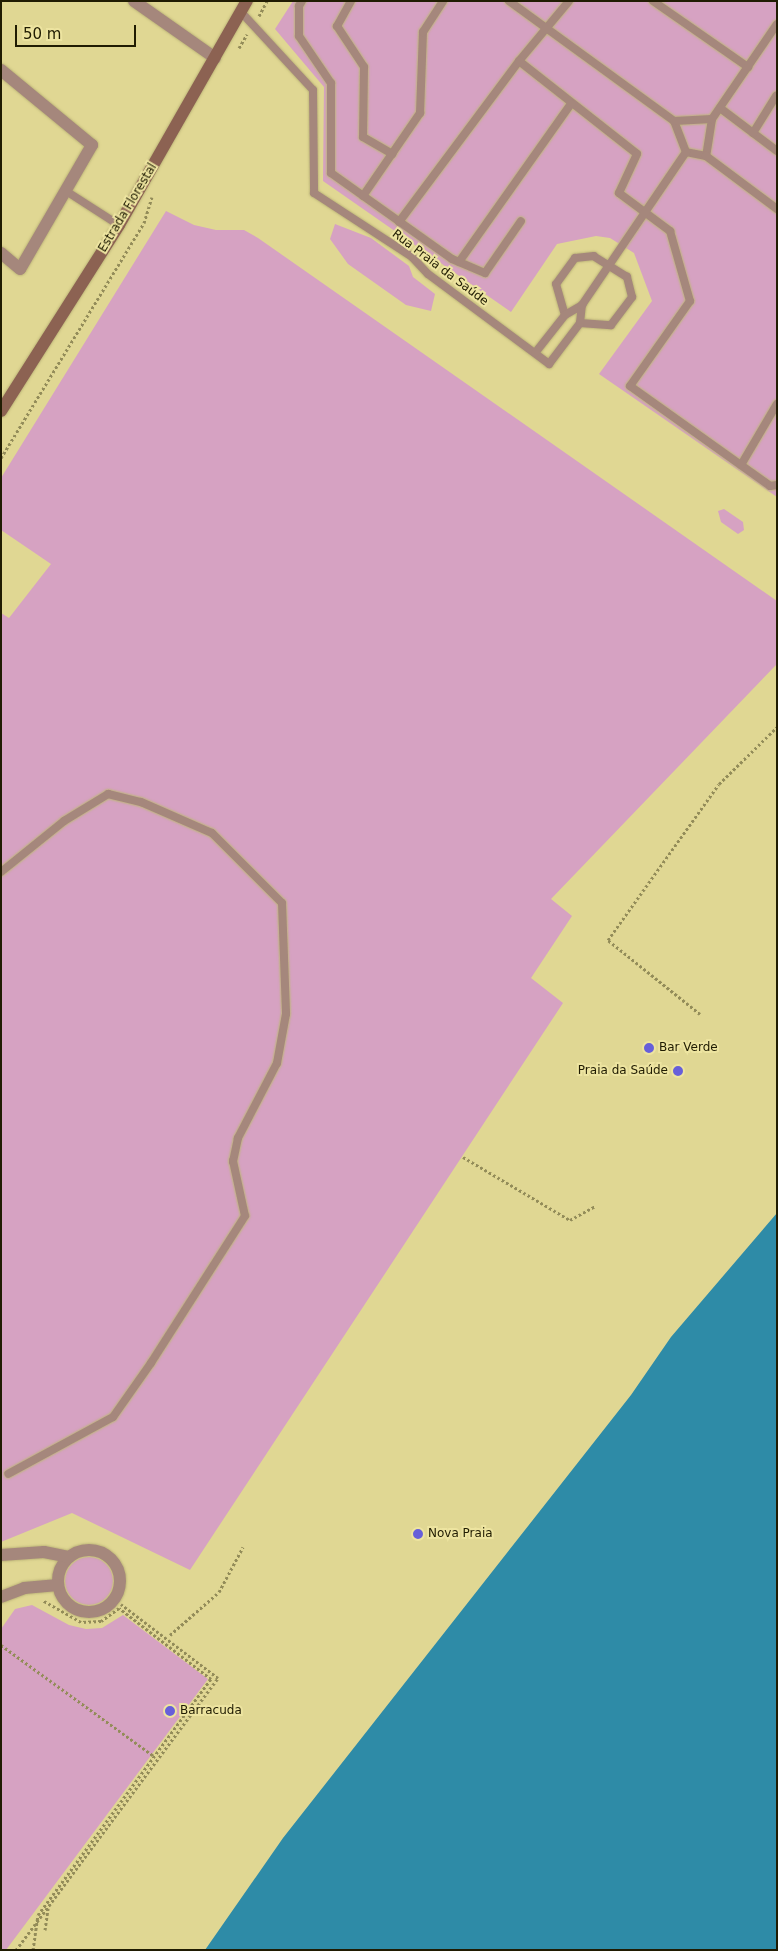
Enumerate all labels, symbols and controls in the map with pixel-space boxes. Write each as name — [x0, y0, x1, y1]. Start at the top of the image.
scale bar — [18, 15, 139, 47]
text: 50 m — [23, 25, 61, 43]
street label: Estrada Florestal — [96, 161, 160, 255]
street label: Rua Praia da Saúde — [389, 227, 491, 309]
place label: Bar Verde — [659, 1041, 718, 1055]
marker: Bar Verde — [643, 1042, 655, 1054]
place label: Praia da Saúde — [578, 1064, 668, 1078]
marker: Praia da Saúde — [672, 1065, 684, 1077]
place label: Nova Praia — [428, 1527, 493, 1541]
marker: Nova Praia — [412, 1528, 424, 1540]
place label: Barracuda — [180, 1704, 242, 1718]
marker: Barracuda — [164, 1705, 176, 1717]

